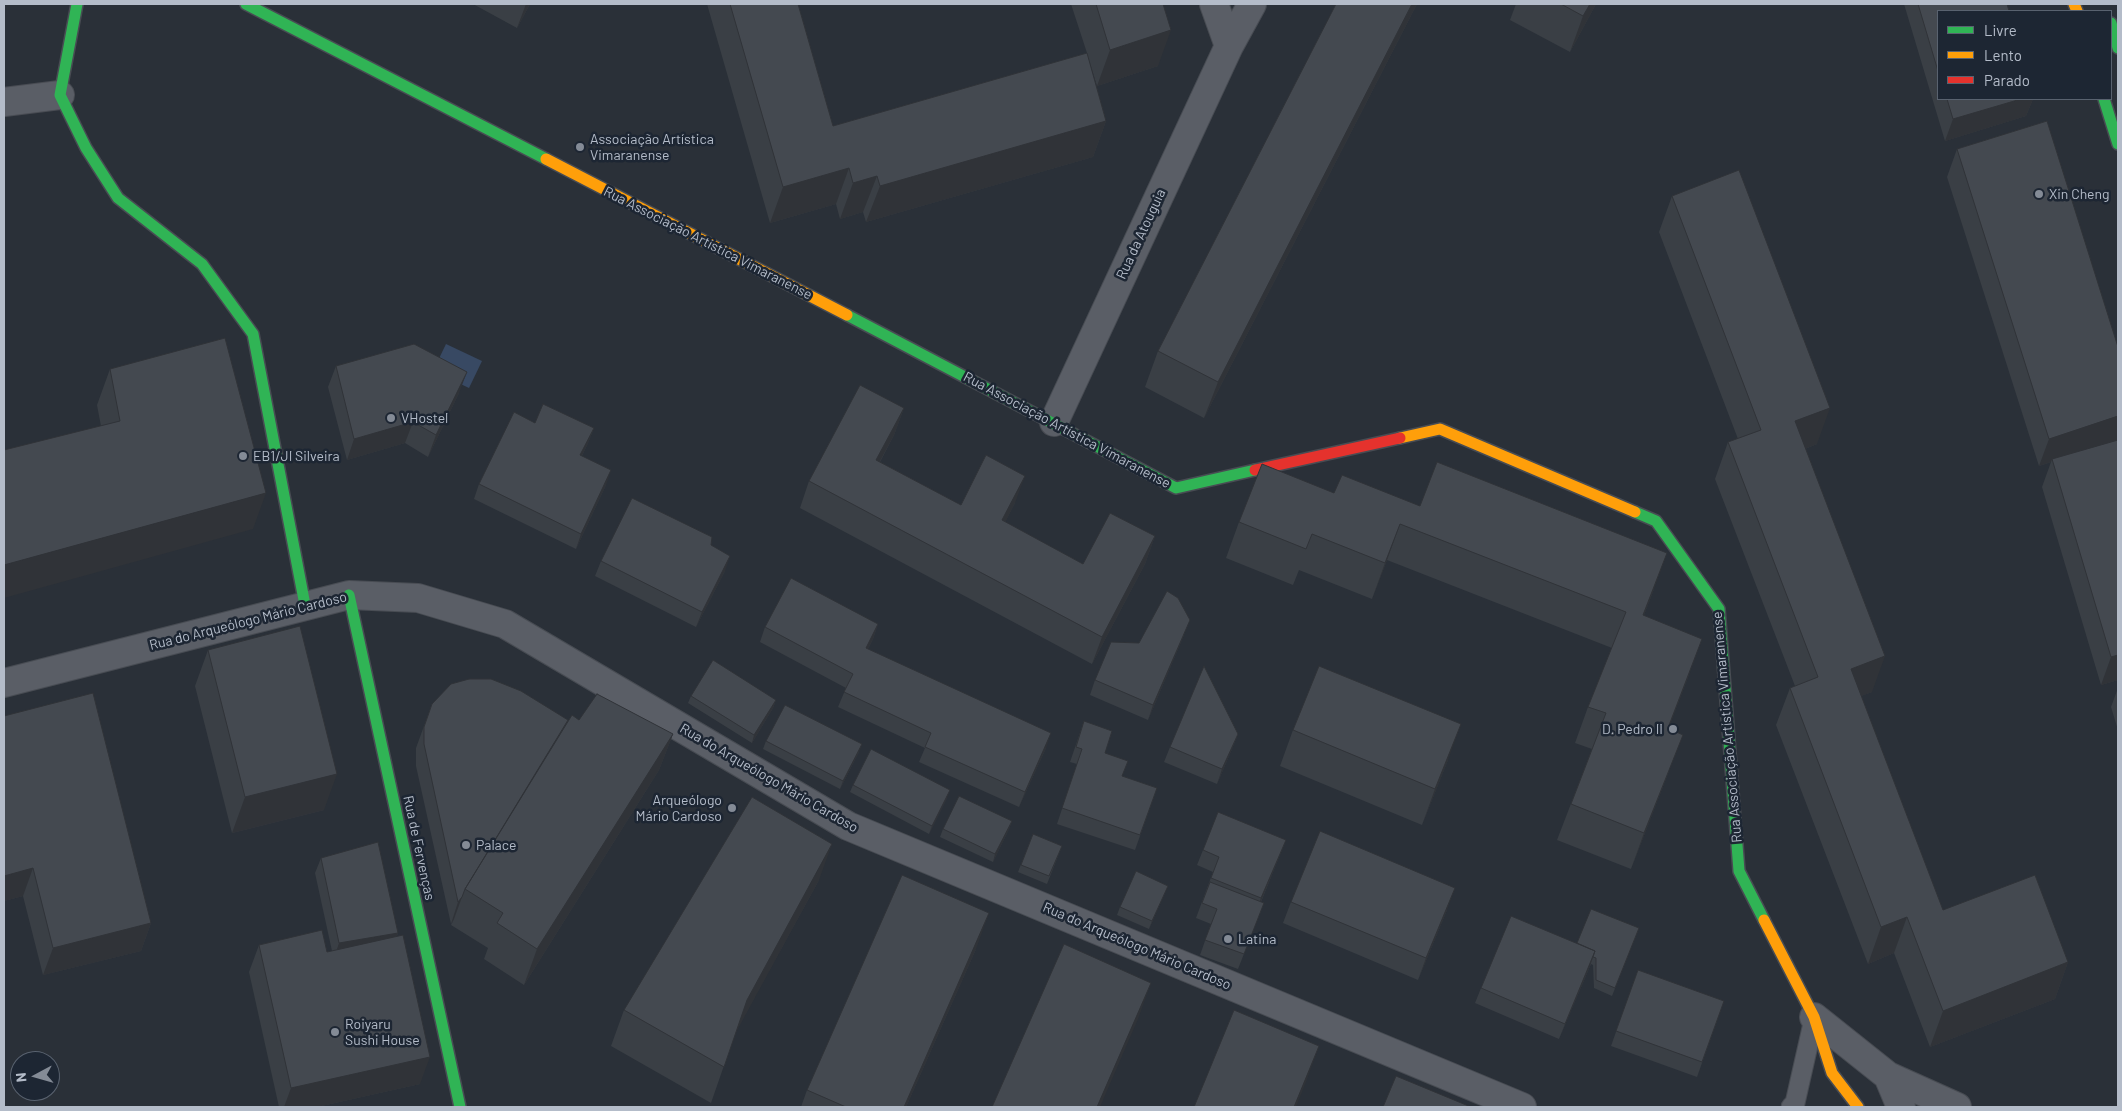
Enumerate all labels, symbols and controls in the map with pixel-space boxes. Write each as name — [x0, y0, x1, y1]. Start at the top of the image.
legend — [1937, 10, 2112, 100]
text: Livre — [1984, 21, 2017, 39]
text: Lento — [1984, 46, 2022, 64]
text: Parado — [1984, 71, 2030, 89]
place label: Associação Artística Vimaranense — [590, 131, 714, 164]
marker: Associação Artística Vimaranense — [574, 141, 586, 153]
street label: Rua Associação Artística Vimaranense — [601, 183, 815, 303]
street label: Rua da Atouguia — [1113, 186, 1169, 282]
place label: Xin Cheng — [2049, 186, 2110, 202]
marker: Xin Cheng — [2033, 188, 2045, 200]
street label: Rua Associação Artística Vimaranense — [961, 368, 1173, 492]
place label: VHostel — [401, 410, 448, 426]
marker: VHostel — [385, 412, 397, 424]
place label: EB1/JI Silveira — [253, 448, 340, 464]
marker: EB1/JI Silveira — [237, 450, 249, 462]
street label: Rua do Arqueólogo Mário Cardoso — [148, 588, 348, 654]
street label: Rua Associação Artística Vimaranense — [1709, 611, 1745, 843]
street label: Rua do Arqueólogo Mário Cardoso — [677, 720, 861, 836]
place label: D. Pedro II — [1602, 721, 1663, 737]
marker: D. Pedro II — [1667, 723, 1679, 735]
place label: Arqueólogo Mário Cardoso — [636, 792, 722, 824]
street label: Rua de Fervenças — [400, 794, 438, 902]
marker: Arqueólogo Mário Cardoso — [726, 802, 738, 814]
place label: Palace — [476, 837, 516, 853]
marker: Palace — [460, 839, 472, 851]
street label: Rua do Arqueólogo Mário Cardoso — [1040, 899, 1234, 993]
place label: Latina — [1238, 931, 1276, 947]
marker: Latina — [1222, 933, 1234, 945]
place label: Roiyaru Sushi House — [345, 1016, 420, 1048]
marker: Roiyaru Sushi House — [329, 1026, 341, 1038]
north arrow — [10, 1051, 60, 1101]
text: N — [12, 1072, 30, 1083]

